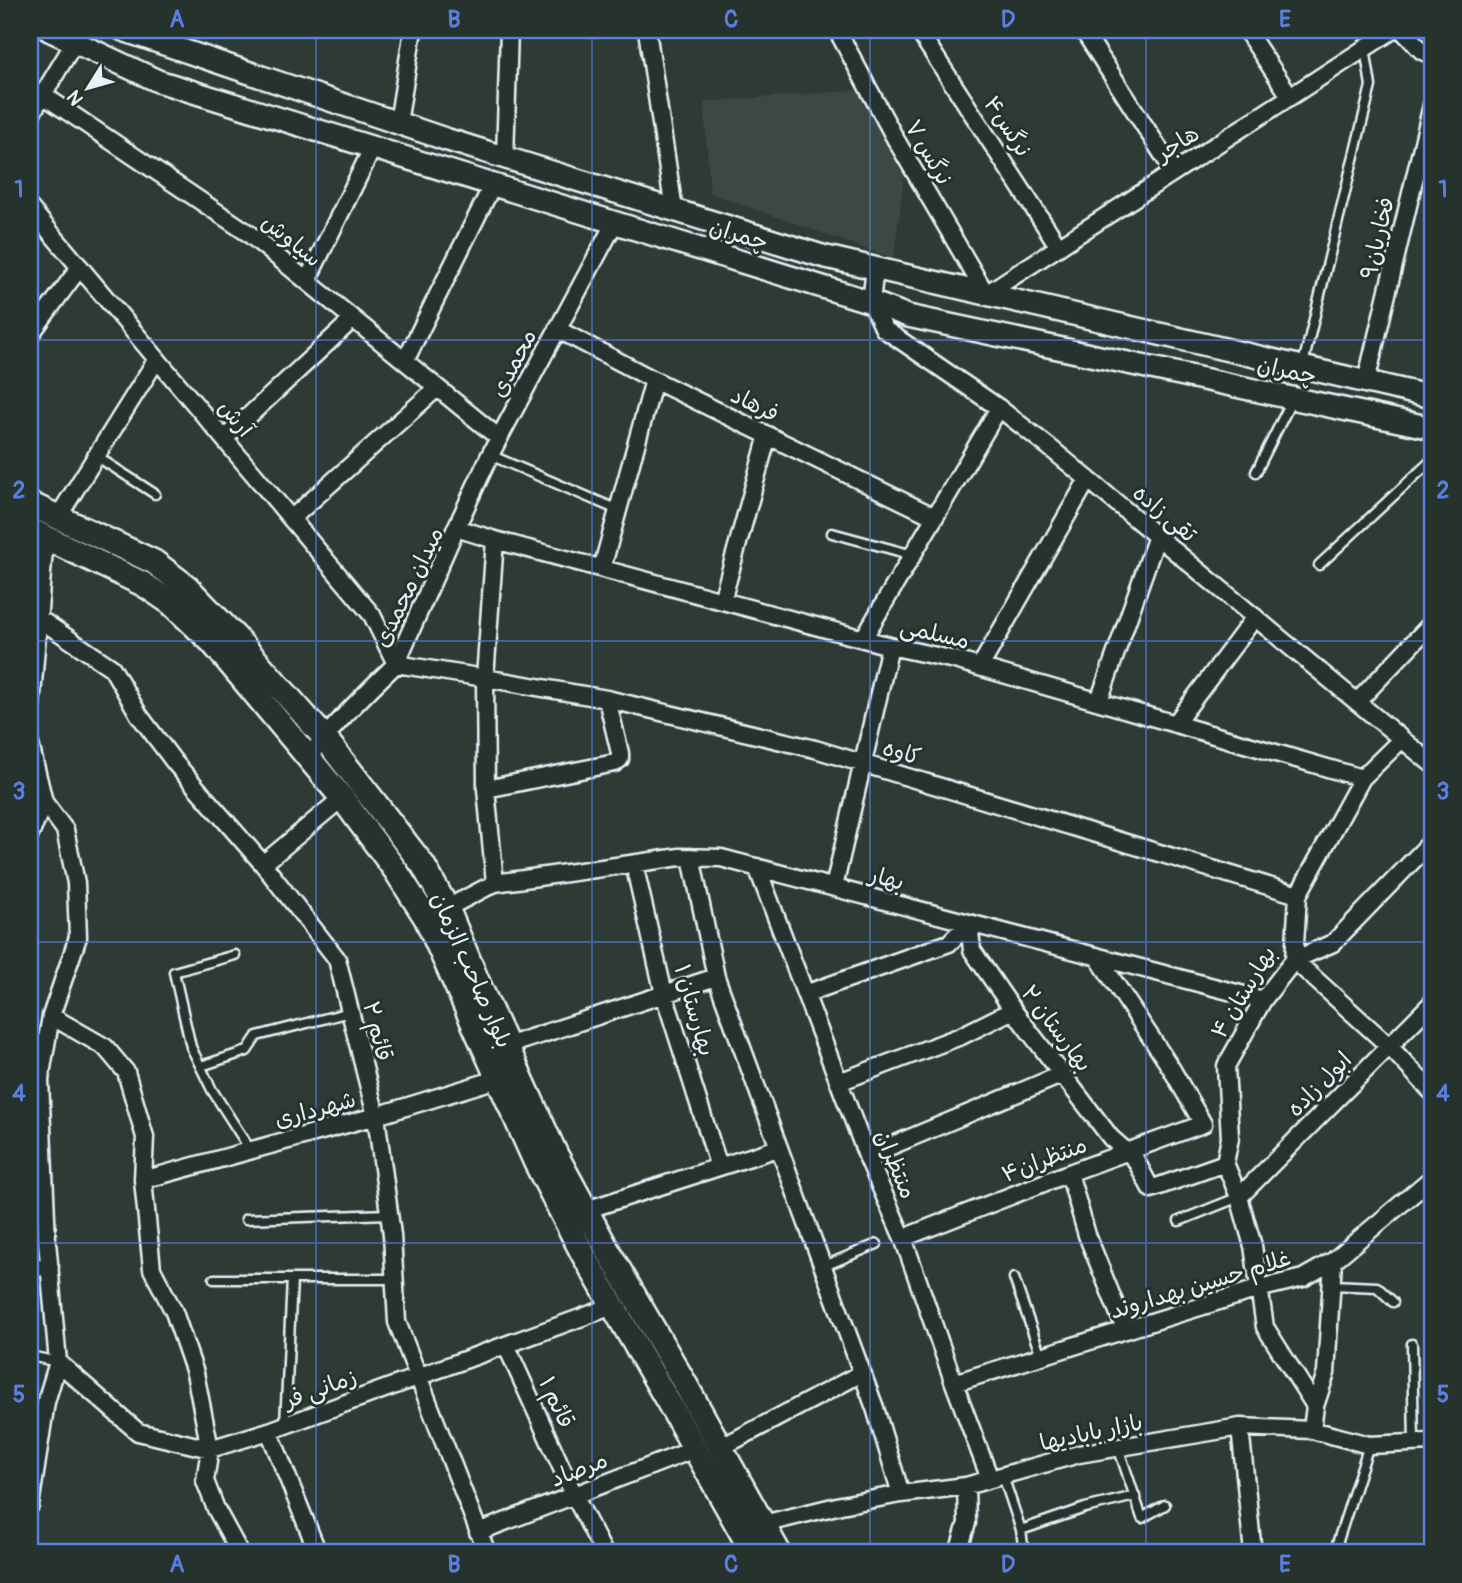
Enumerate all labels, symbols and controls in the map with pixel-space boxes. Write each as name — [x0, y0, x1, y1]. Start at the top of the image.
text: A — [170, 5, 185, 34]
text: B — [447, 5, 461, 34]
text: C — [724, 5, 738, 34]
text: D — [1001, 5, 1015, 34]
text: E — [1279, 5, 1291, 34]
north arrow — [52, 52, 122, 122]
text: N — [62, 85, 89, 110]
street label: نرگس۴ — [977, 90, 1038, 162]
street label: نرگس ۷ — [898, 114, 959, 190]
street label: هاجر — [1148, 119, 1205, 169]
text: 1 — [15, 175, 24, 204]
text: 1 — [1439, 175, 1448, 204]
street label: فخاریان۹ — [1354, 194, 1401, 282]
street label: سیاوش — [256, 207, 328, 273]
street label: چمران — [706, 212, 772, 257]
street label: محمدی — [484, 324, 543, 402]
street label: چمران — [1255, 350, 1319, 391]
street label: فرهاد — [726, 380, 784, 428]
street label: آرش — [212, 394, 261, 444]
text: 2 — [13, 476, 26, 505]
text: 2 — [1437, 476, 1450, 505]
street label: تقی زاده — [1127, 478, 1203, 549]
street label: میدان محمدی — [367, 522, 450, 652]
street label: مسلمی — [897, 611, 972, 655]
street label: کاوه — [879, 733, 925, 772]
text: 3 — [13, 777, 25, 806]
text: 3 — [1437, 777, 1449, 806]
street label: بهار — [864, 859, 907, 897]
street label: بلوار صاحب الزمان — [424, 888, 519, 1053]
street label: بهارستان ۴ — [1204, 941, 1282, 1044]
street label: بهارستان ۱ — [668, 961, 721, 1059]
street label: بهارستان ۲ — [1015, 979, 1099, 1077]
street label: قائم ۲ — [353, 998, 399, 1065]
street label: ابول زاده — [1281, 1046, 1358, 1123]
text: 4 — [12, 1079, 26, 1108]
text: 4 — [1436, 1079, 1450, 1108]
street label: شهرداری — [271, 1085, 359, 1134]
street label: منتظران — [868, 1125, 923, 1203]
street label: منتظران۴ — [997, 1130, 1091, 1189]
street label: غلام حسین بهداروند — [1106, 1243, 1295, 1329]
street label: زمانی فر — [278, 1362, 361, 1416]
street label: قائم ۱ — [529, 1372, 581, 1434]
text: 5 — [13, 1380, 25, 1409]
text: 5 — [1437, 1380, 1449, 1409]
street label: بازار بابادیها — [1037, 1407, 1145, 1458]
street label: مرصاد — [546, 1445, 612, 1494]
text: A — [170, 1550, 185, 1579]
text: B — [447, 1550, 461, 1579]
text: C — [724, 1550, 738, 1579]
text: D — [1001, 1550, 1015, 1579]
text: E — [1279, 1550, 1291, 1579]

